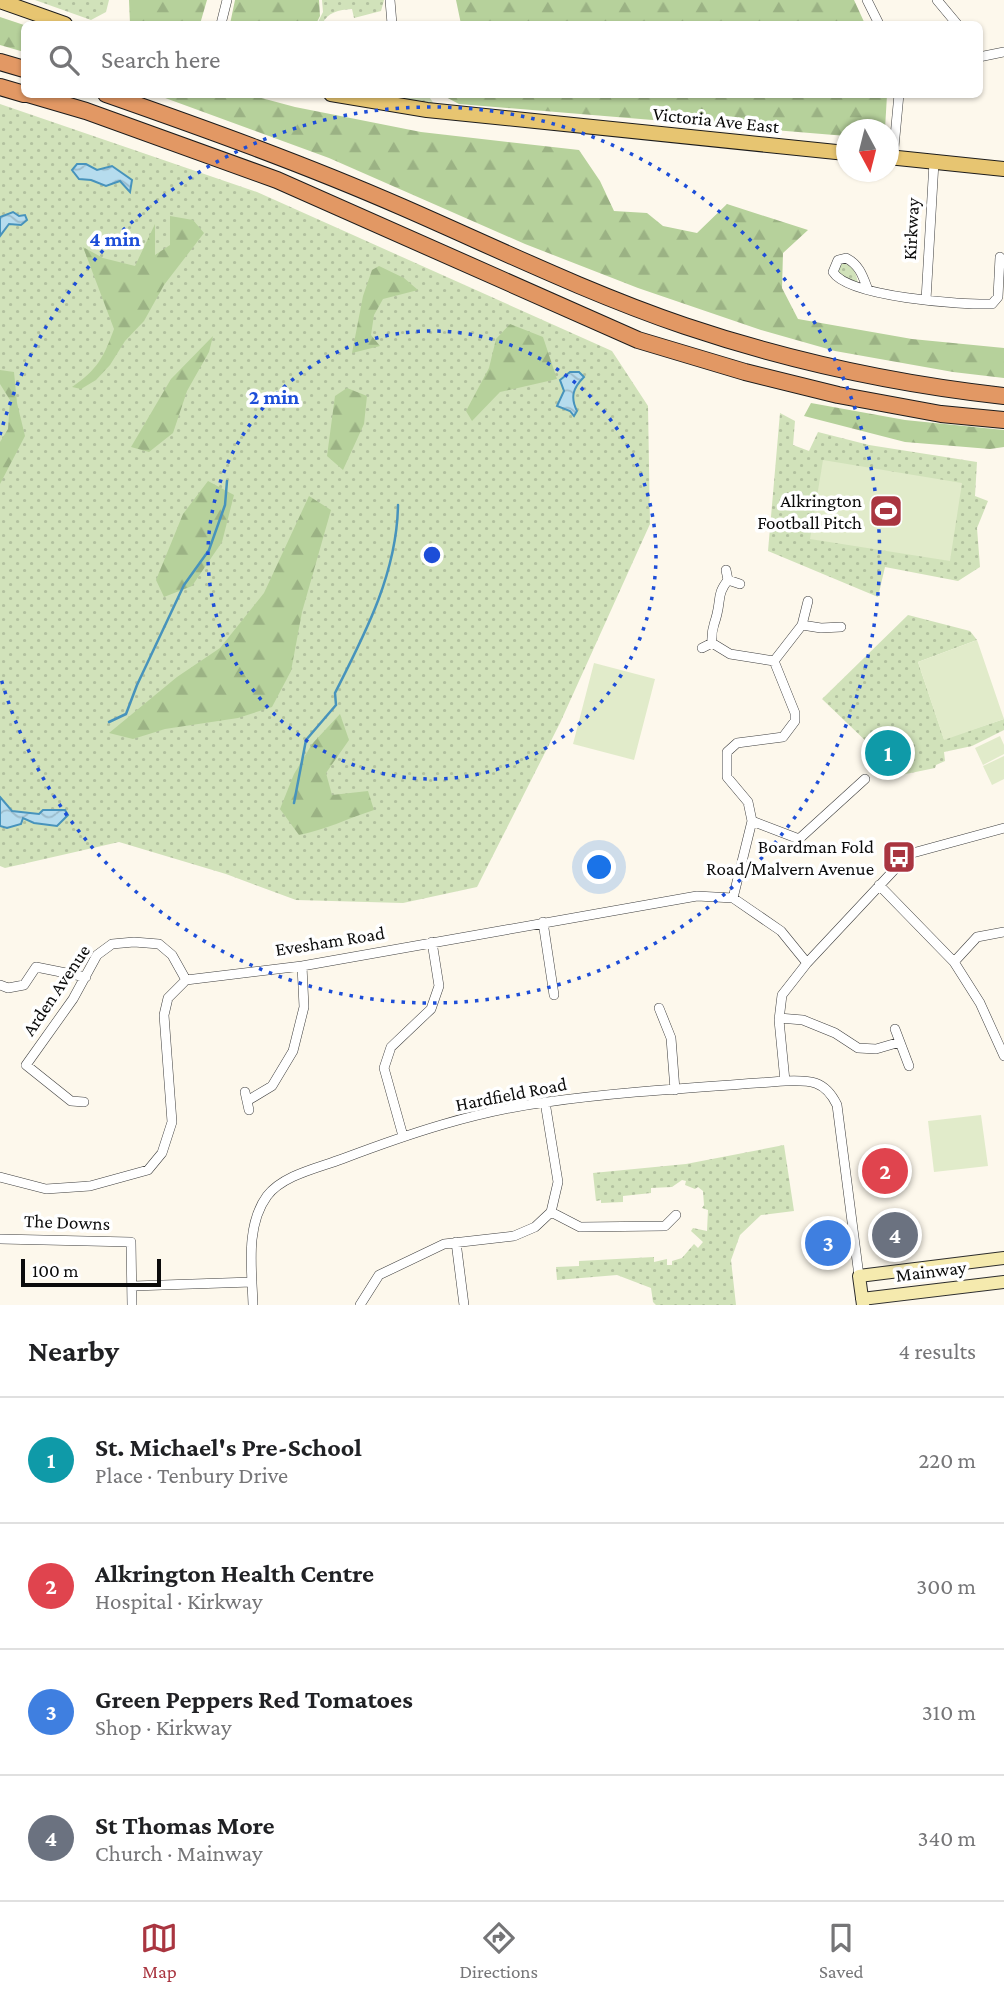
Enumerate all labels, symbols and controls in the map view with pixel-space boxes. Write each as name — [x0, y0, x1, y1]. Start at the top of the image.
search box — [21, 21, 983, 98]
icon: search — [45, 41, 83, 79]
text: Search here — [101, 45, 220, 74]
street label: Victoria Ave East — [652, 103, 781, 137]
north arrow — [836, 119, 899, 182]
street label: Kirkway — [899, 197, 923, 261]
text: 4 min — [89, 227, 141, 251]
text: 2 min — [249, 385, 299, 409]
place label: Alkrington Football Pitch — [757, 490, 862, 533]
sports icon: Alkrington Football Pitch — [867, 492, 905, 530]
centre of rings — [420, 543, 444, 567]
pin: 1 — [865, 727, 911, 779]
place label: Boardman Fold Road/Malvern Avenue — [706, 836, 874, 879]
bus stop icon: Boardman Fold Road/Malvern Avenue — [880, 838, 918, 876]
your location — [582, 850, 616, 884]
street label: Evesham Road — [274, 922, 386, 960]
street label: Arden Avenue — [18, 941, 94, 1039]
street label: Hardfield Road — [453, 1073, 569, 1115]
pin: 2 — [862, 1145, 908, 1197]
pin: 4 — [872, 1209, 918, 1261]
street label: The Downs — [24, 1210, 110, 1234]
pin: 3 — [805, 1217, 851, 1269]
scale bar — [21, 1256, 161, 1288]
street label: Mainway — [894, 1256, 968, 1286]
text: 100 m — [32, 1260, 79, 1281]
text: Nearby — [28, 1334, 119, 1367]
text: 4 results — [898, 1338, 976, 1364]
text: St. Michael's Pre-School — [95, 1433, 362, 1462]
text: 1 — [47, 1447, 55, 1473]
text: 220 m — [918, 1447, 976, 1473]
text: Place · Tenbury Drive — [95, 1462, 288, 1488]
text: Alkrington Health Centre — [95, 1559, 374, 1588]
text: 2 — [45, 1573, 57, 1599]
text: 300 m — [916, 1573, 976, 1599]
text: Hospital · Kirkway — [95, 1588, 263, 1614]
text: Green Peppers Red Tomatoes — [95, 1685, 413, 1714]
text: 3 — [45, 1699, 57, 1725]
text: 310 m — [922, 1699, 976, 1725]
text: Shop · Kirkway — [95, 1714, 232, 1740]
text: St Thomas More — [95, 1811, 275, 1840]
text: 4 — [45, 1825, 57, 1851]
text: 340 m — [918, 1825, 976, 1851]
text: Church · Mainway — [95, 1840, 263, 1866]
tab: Map — [140, 1919, 178, 1982]
tab: Directions — [459, 1919, 538, 1982]
tab: Saved — [819, 1919, 864, 1982]

